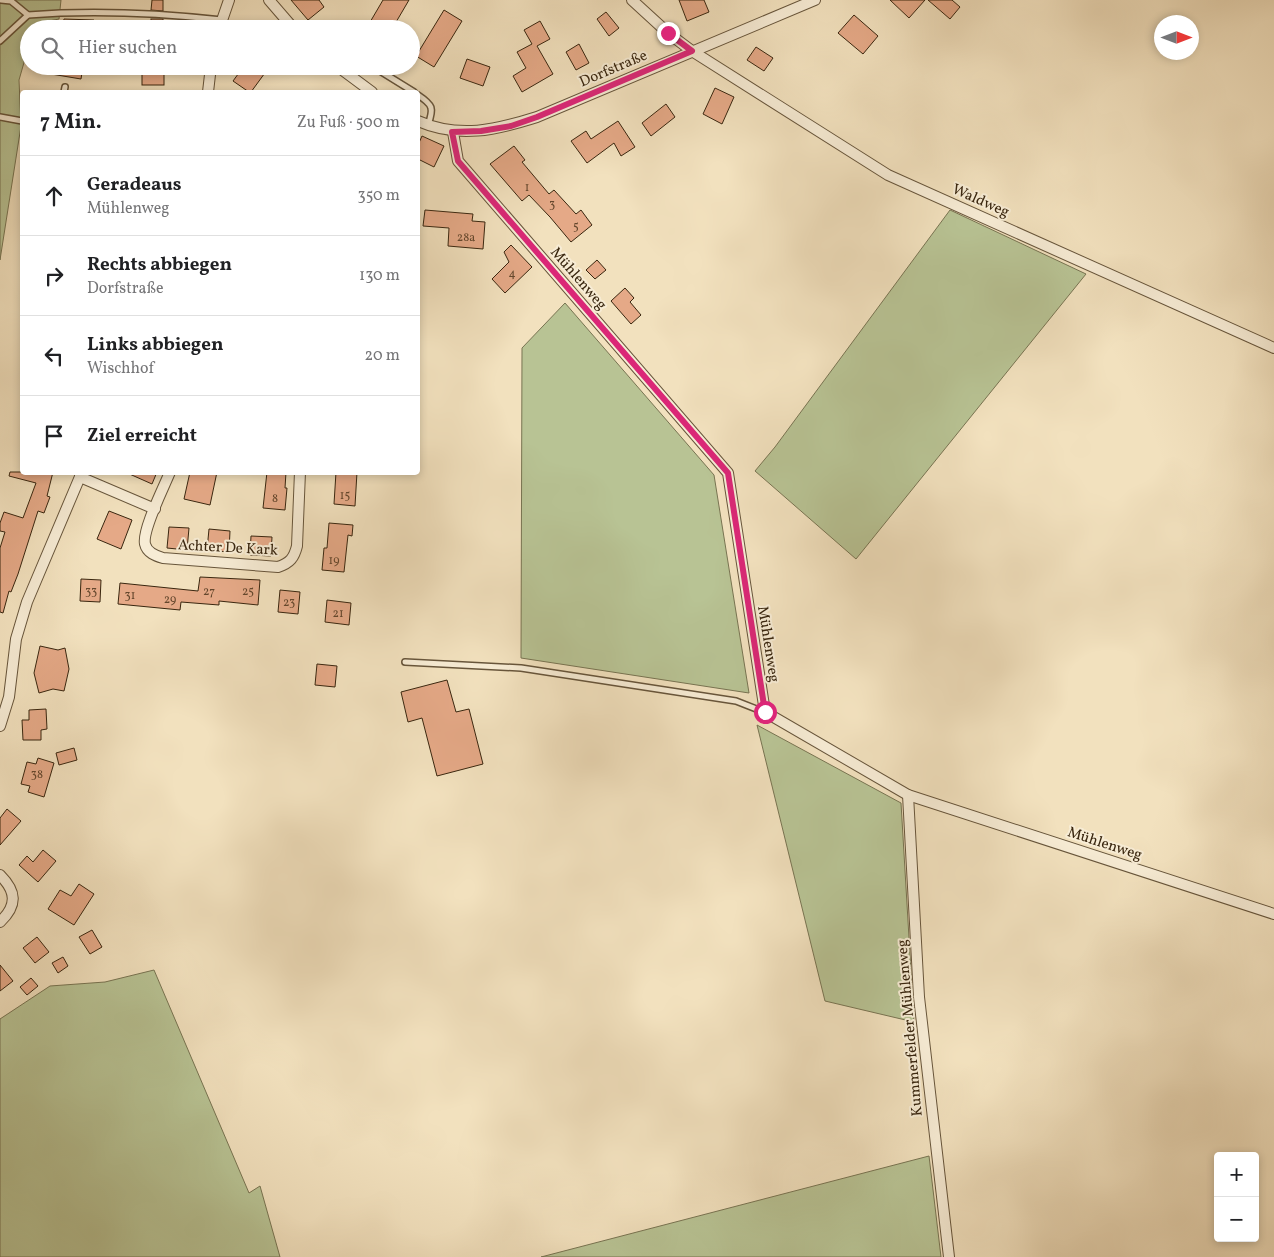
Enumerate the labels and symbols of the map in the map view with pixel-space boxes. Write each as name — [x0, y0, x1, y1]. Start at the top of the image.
north arrow — [1154, 15, 1199, 60]
route end — [657, 22, 680, 45]
street label: Dorfstraße — [576, 46, 651, 93]
street label: Waldweg — [948, 179, 1013, 223]
house number: 1 — [525, 180, 529, 196]
house number: 3 — [549, 197, 555, 213]
house number: 5 — [573, 219, 579, 235]
house number: 28a — [457, 230, 475, 246]
street label: Mühlenweg — [545, 243, 611, 315]
house number: 4 — [508, 266, 516, 282]
house number: 15 — [340, 488, 350, 504]
house number: 8 — [272, 491, 278, 507]
street label: Achter De Kark — [177, 535, 279, 562]
house number: 19 — [329, 553, 339, 569]
house number: 33 — [85, 584, 97, 600]
house number: 27 — [203, 584, 215, 600]
house number: 25 — [242, 584, 254, 600]
house number: 31 — [125, 588, 135, 604]
house number: 29 — [164, 592, 176, 608]
house number: 23 — [283, 595, 295, 611]
street label: Mühlenweg — [751, 604, 784, 684]
house number: 21 — [332, 606, 344, 622]
route start — [754, 701, 777, 724]
house number: 38 — [31, 767, 43, 783]
street label: Mühlenweg — [1065, 823, 1145, 866]
street label: Kummerfelder Mühlenweg — [892, 938, 929, 1117]

